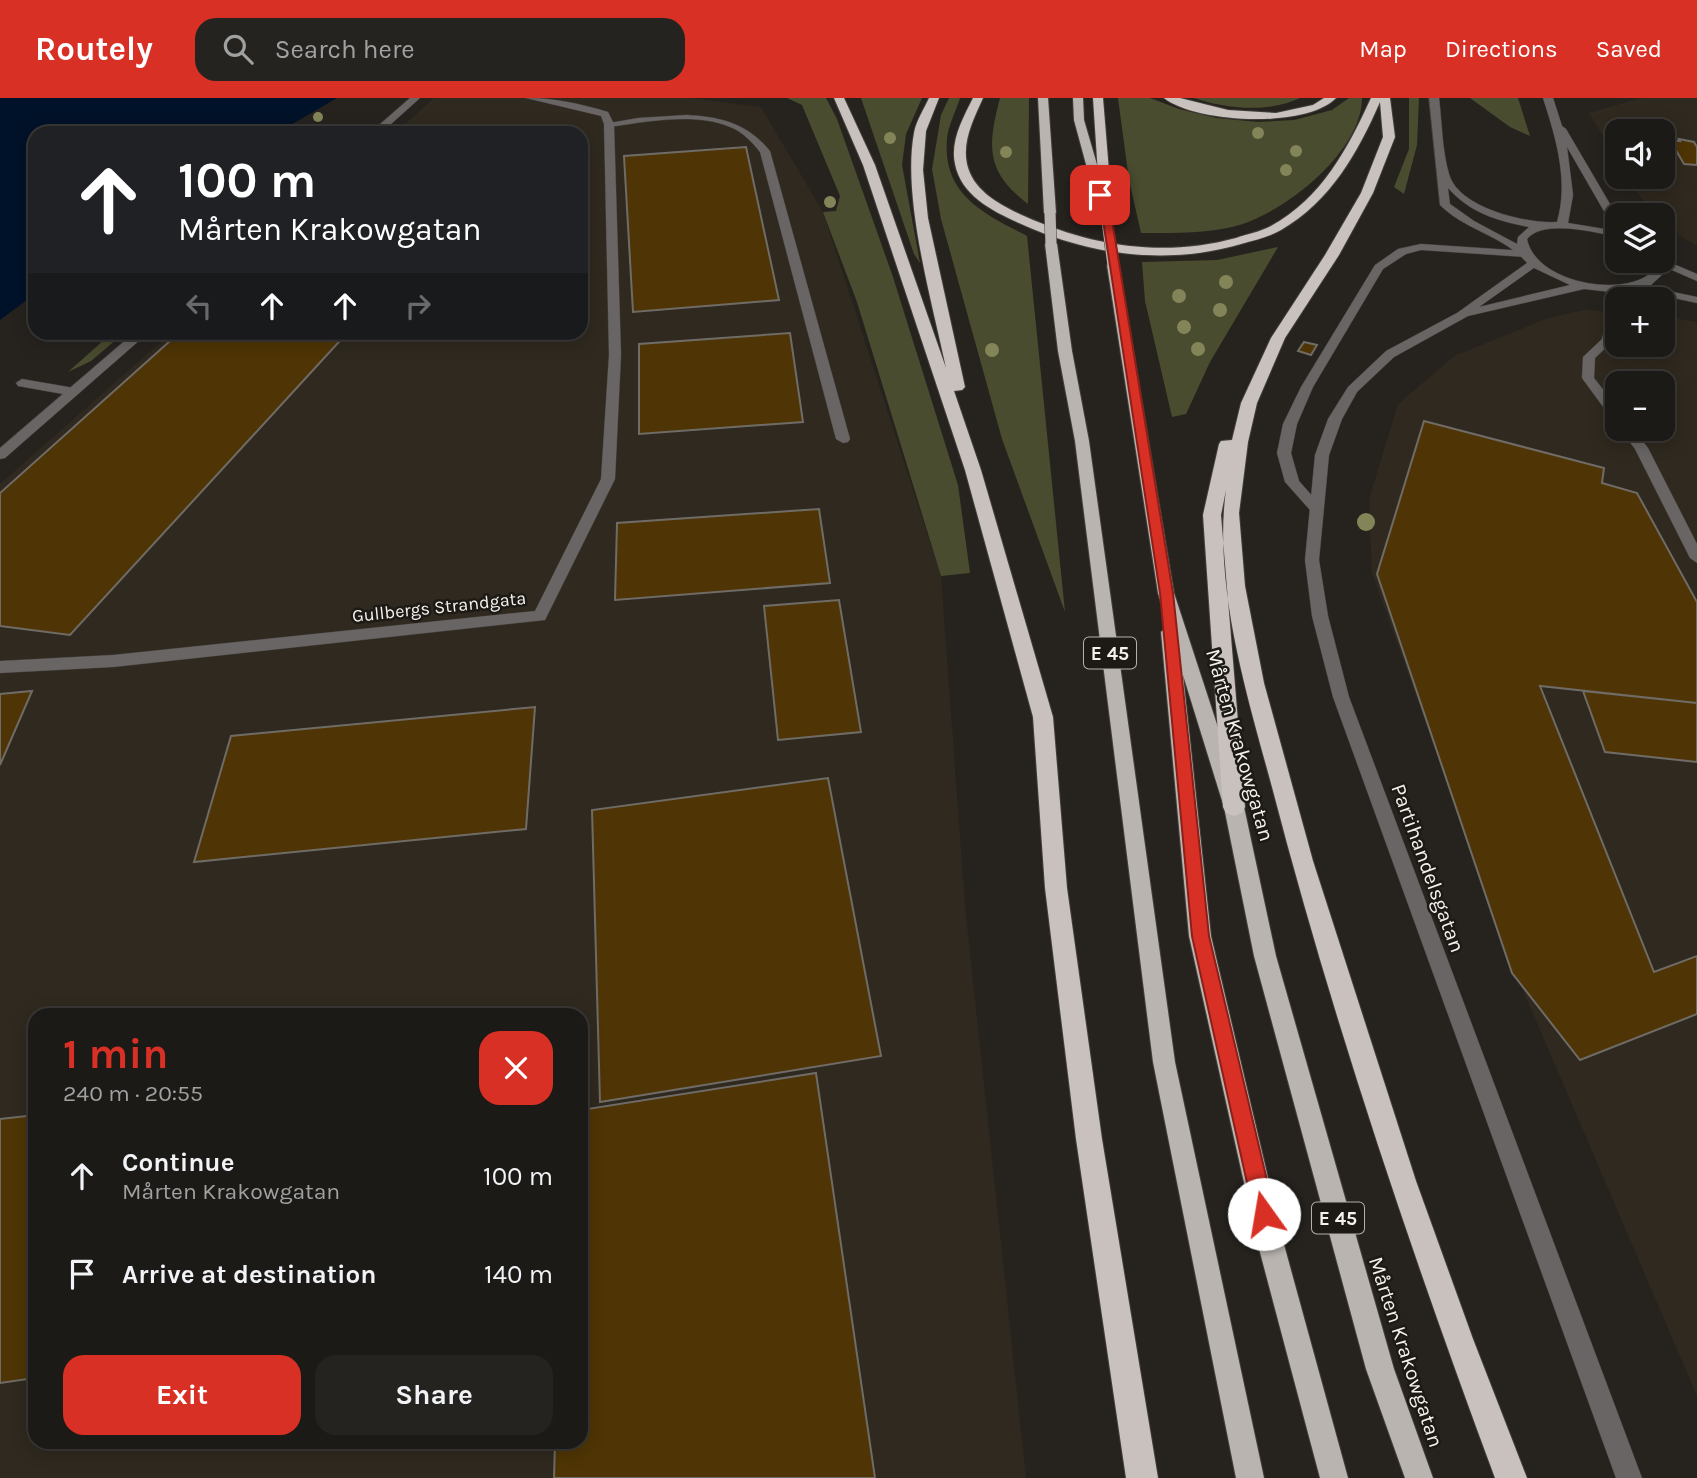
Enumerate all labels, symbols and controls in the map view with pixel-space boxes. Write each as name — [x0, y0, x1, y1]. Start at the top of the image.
search box — [195, 18, 685, 81]
text: Routely — [35, 30, 153, 68]
icon: search — [219, 30, 257, 68]
text: Search here — [275, 34, 415, 65]
text: Map — [1359, 35, 1407, 63]
text: Directions — [1445, 35, 1558, 63]
text: Saved — [1596, 35, 1662, 63]
map controls — [1605, 119, 1675, 441]
button: sound — [1605, 119, 1675, 189]
text: 100 m — [178, 152, 316, 209]
icon: ahead — [63, 154, 154, 245]
pin — [1070, 165, 1130, 225]
icon: arrive — [1081, 176, 1119, 214]
button: layers — [1605, 203, 1675, 273]
text: Mårten Krakowgatan — [178, 211, 482, 248]
icon: left — [180, 287, 218, 325]
icon: ahead — [253, 287, 291, 325]
icon: ahead — [326, 287, 364, 325]
icon: right — [399, 287, 437, 325]
button: + — [1605, 287, 1675, 357]
button: − — [1605, 371, 1675, 441]
street label: Gullbergs Strandgata — [351, 587, 527, 627]
road number: E 45 — [1084, 638, 1136, 668]
street label: Mårten Krakowgatan — [1201, 646, 1279, 844]
street label: Partihandelsgatan — [1386, 780, 1470, 956]
text: 1 min — [63, 1029, 168, 1079]
button: close — [479, 1031, 553, 1105]
text: 240 m · 20:55 — [63, 1080, 203, 1107]
text: Continue — [122, 1147, 234, 1178]
icon: ahead — [63, 1157, 101, 1195]
text: 100 m — [483, 1161, 553, 1192]
position arrow — [1227, 1177, 1301, 1251]
text: Mårten Krakowgatan — [122, 1178, 340, 1205]
road number: E 45 — [1312, 1202, 1364, 1234]
street label: Mårten Krakowgatan — [1364, 1254, 1448, 1450]
icon: arrive — [63, 1255, 101, 1293]
text: Arrive at destination — [122, 1259, 376, 1290]
text: 140 m — [484, 1259, 553, 1290]
button: Exit — [63, 1355, 301, 1435]
button: Share — [315, 1355, 553, 1435]

